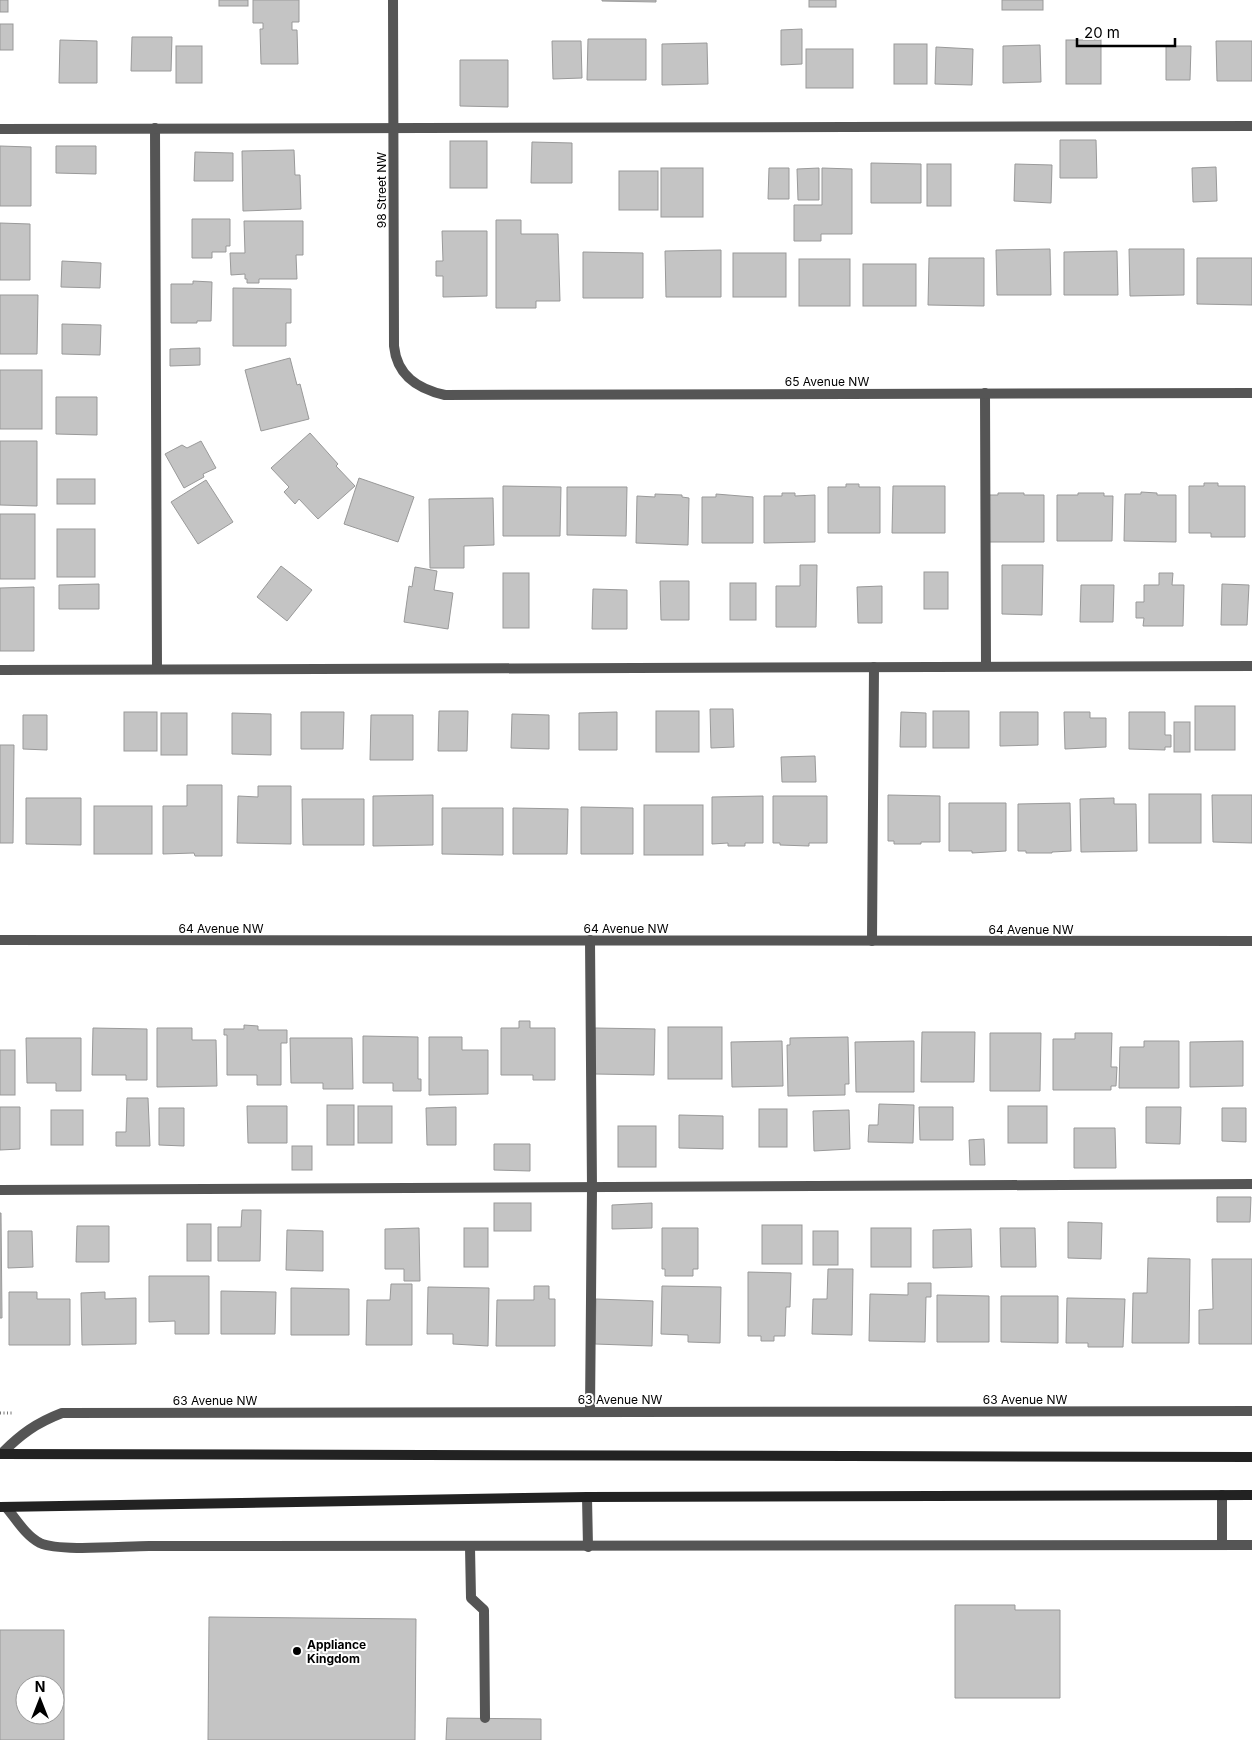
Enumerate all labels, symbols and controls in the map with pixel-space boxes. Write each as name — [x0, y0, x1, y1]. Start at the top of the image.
scale bar — [1077, 15, 1174, 47]
text: 20 m — [1084, 23, 1120, 42]
street label: 98 Street NW — [374, 152, 389, 228]
street label: 65 Avenue NW — [785, 374, 869, 389]
street label: 64 Avenue NW — [179, 921, 264, 936]
street label: 64 Avenue NW — [584, 921, 669, 936]
street label: 64 Avenue NW — [989, 922, 1074, 937]
street label: 63 Avenue NW — [578, 1392, 662, 1407]
street label: 63 Avenue NW — [983, 1392, 1067, 1407]
street label: 63 Avenue NW — [173, 1393, 257, 1408]
place label: Appliance Kingdom — [307, 1637, 366, 1666]
marker: Appliance Kingdom — [291, 1645, 303, 1657]
north arrow — [15, 1675, 65, 1725]
text: N — [35, 1678, 45, 1695]

